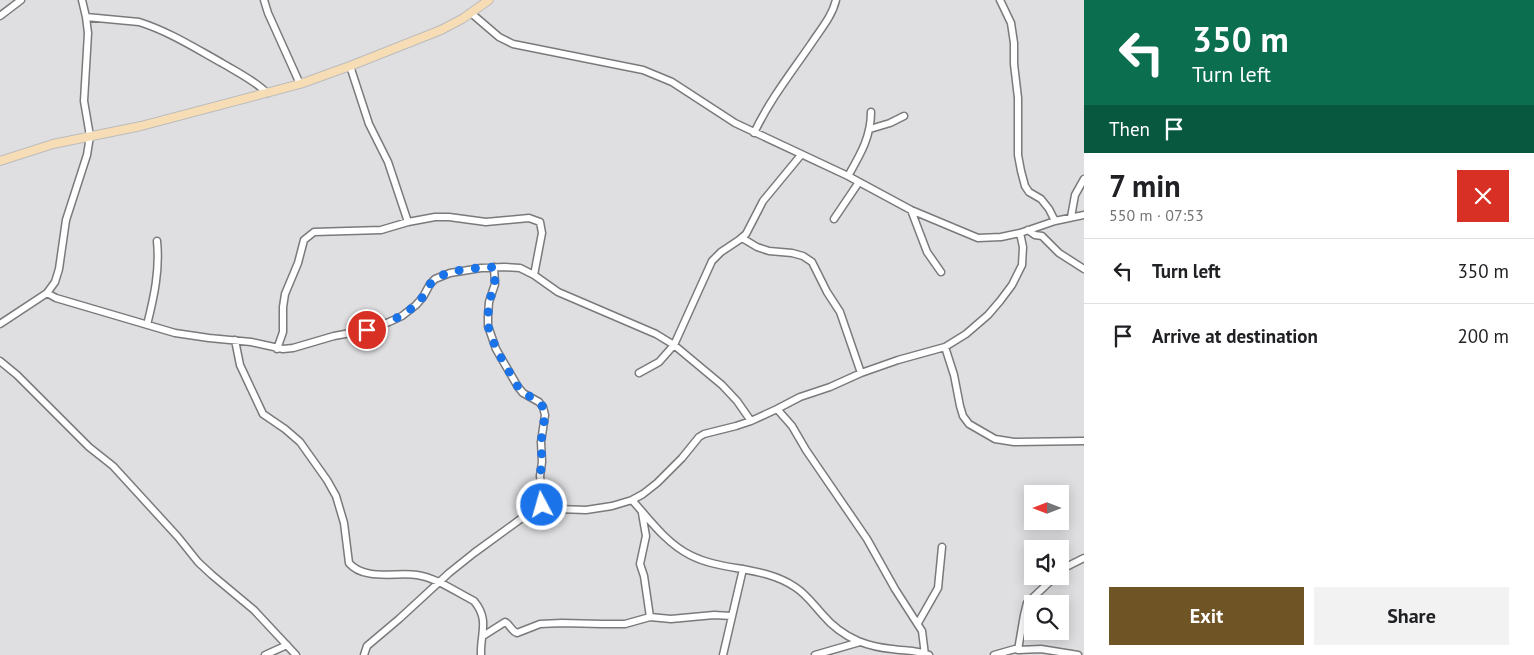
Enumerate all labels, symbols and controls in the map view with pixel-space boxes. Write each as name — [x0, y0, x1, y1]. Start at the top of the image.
text: 350 m — [1192, 16, 1289, 62]
icon: left — [1109, 20, 1174, 85]
text: Turn left — [1192, 60, 1271, 88]
icon: arrive — [1160, 115, 1188, 143]
text: Then — [1109, 117, 1150, 141]
text: 7 min — [1109, 166, 1181, 205]
button: close — [1457, 170, 1509, 222]
text: 550 m · 07:53 — [1109, 205, 1204, 225]
icon: left — [1109, 257, 1137, 285]
text: Turn left — [1152, 259, 1221, 283]
text: 350 m — [1457, 259, 1509, 283]
pin — [346, 309, 388, 351]
icon: arrive — [353, 316, 381, 344]
icon: arrive — [1109, 322, 1137, 350]
text: Arrive at destination — [1152, 324, 1318, 348]
text: 200 m — [1457, 324, 1509, 348]
position arrow — [515, 478, 567, 530]
north arrow — [1024, 485, 1069, 530]
map controls — [1024, 485, 1069, 640]
button: sound — [1024, 540, 1069, 585]
button: Exit — [1109, 587, 1304, 645]
button: Share — [1314, 587, 1509, 645]
button: search — [1024, 595, 1069, 640]

